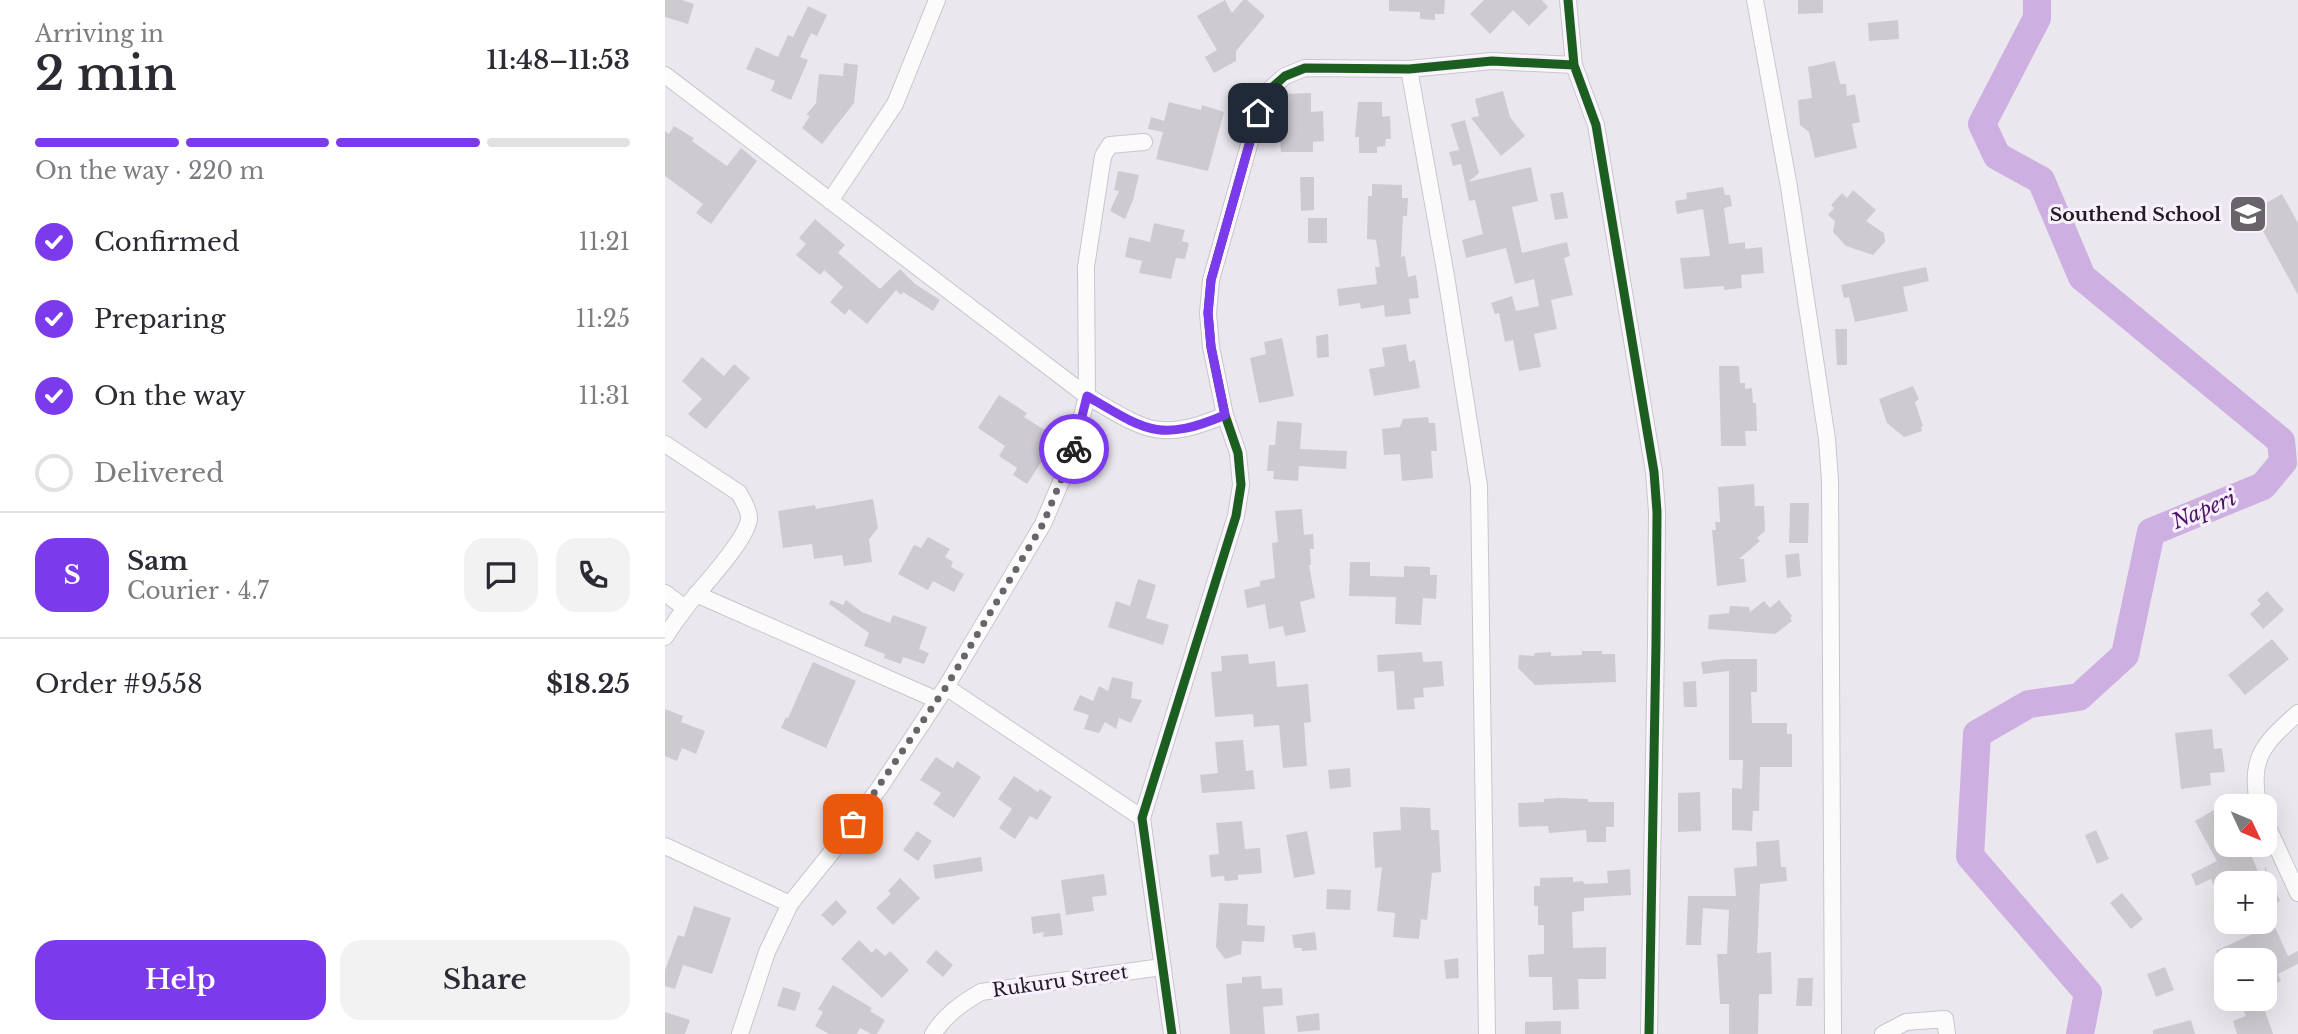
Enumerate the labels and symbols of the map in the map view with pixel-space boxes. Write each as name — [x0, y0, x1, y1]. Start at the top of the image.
pin — [1228, 83, 1288, 143]
school or university icon: Southend School — [2227, 193, 2269, 235]
place label: Southend School — [2050, 203, 2221, 226]
courier — [1039, 414, 1109, 484]
water label: Naperi — [2167, 485, 2241, 535]
pin — [823, 794, 883, 854]
north arrow — [2214, 794, 2277, 858]
street label: Rukuru Street — [991, 960, 1130, 1002]

